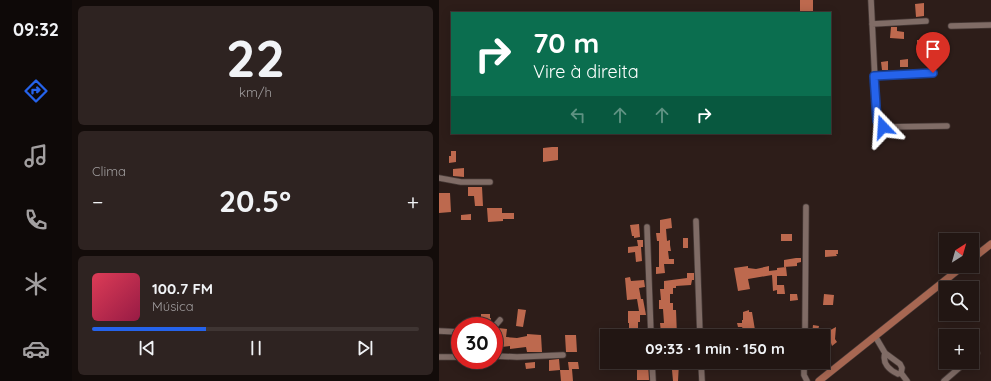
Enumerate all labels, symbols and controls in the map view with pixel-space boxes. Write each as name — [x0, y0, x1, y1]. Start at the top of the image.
text: 09:32 — [13, 18, 59, 41]
text: 22 — [226, 25, 285, 90]
text: 70 m — [533, 25, 599, 60]
icon: right — [467, 28, 519, 80]
pin — [916, 32, 950, 73]
icon: arrive — [922, 38, 944, 60]
text: Vire à direita — [533, 60, 639, 83]
icon: directions — [22, 77, 50, 105]
text: km/h — [239, 84, 272, 100]
icon: left — [567, 104, 589, 126]
icon: ahead — [609, 104, 631, 126]
icon: ahead — [651, 104, 673, 126]
icon: right — [693, 104, 715, 126]
position arrow — [862, 106, 904, 148]
icon: music — [22, 142, 50, 170]
text: Clima — [92, 163, 126, 179]
text: 20.5° — [219, 182, 291, 220]
text: − — [92, 188, 103, 216]
text: + — [407, 188, 419, 216]
icon: phone — [22, 206, 50, 234]
north arrow — [939, 233, 979, 273]
map controls — [939, 233, 979, 369]
icon: climate — [22, 270, 50, 298]
text: 100.7 FM — [152, 279, 213, 298]
button: search — [939, 281, 979, 321]
text: Música — [152, 298, 194, 314]
speed limit sign: 30 — [451, 317, 503, 369]
button: + — [939, 329, 979, 369]
icon: car — [22, 335, 50, 363]
icon: previous — [136, 337, 158, 359]
icon: pause — [245, 337, 267, 359]
icon: next — [354, 337, 376, 359]
text: 09:33 · 1 min · 150 m — [645, 339, 785, 358]

